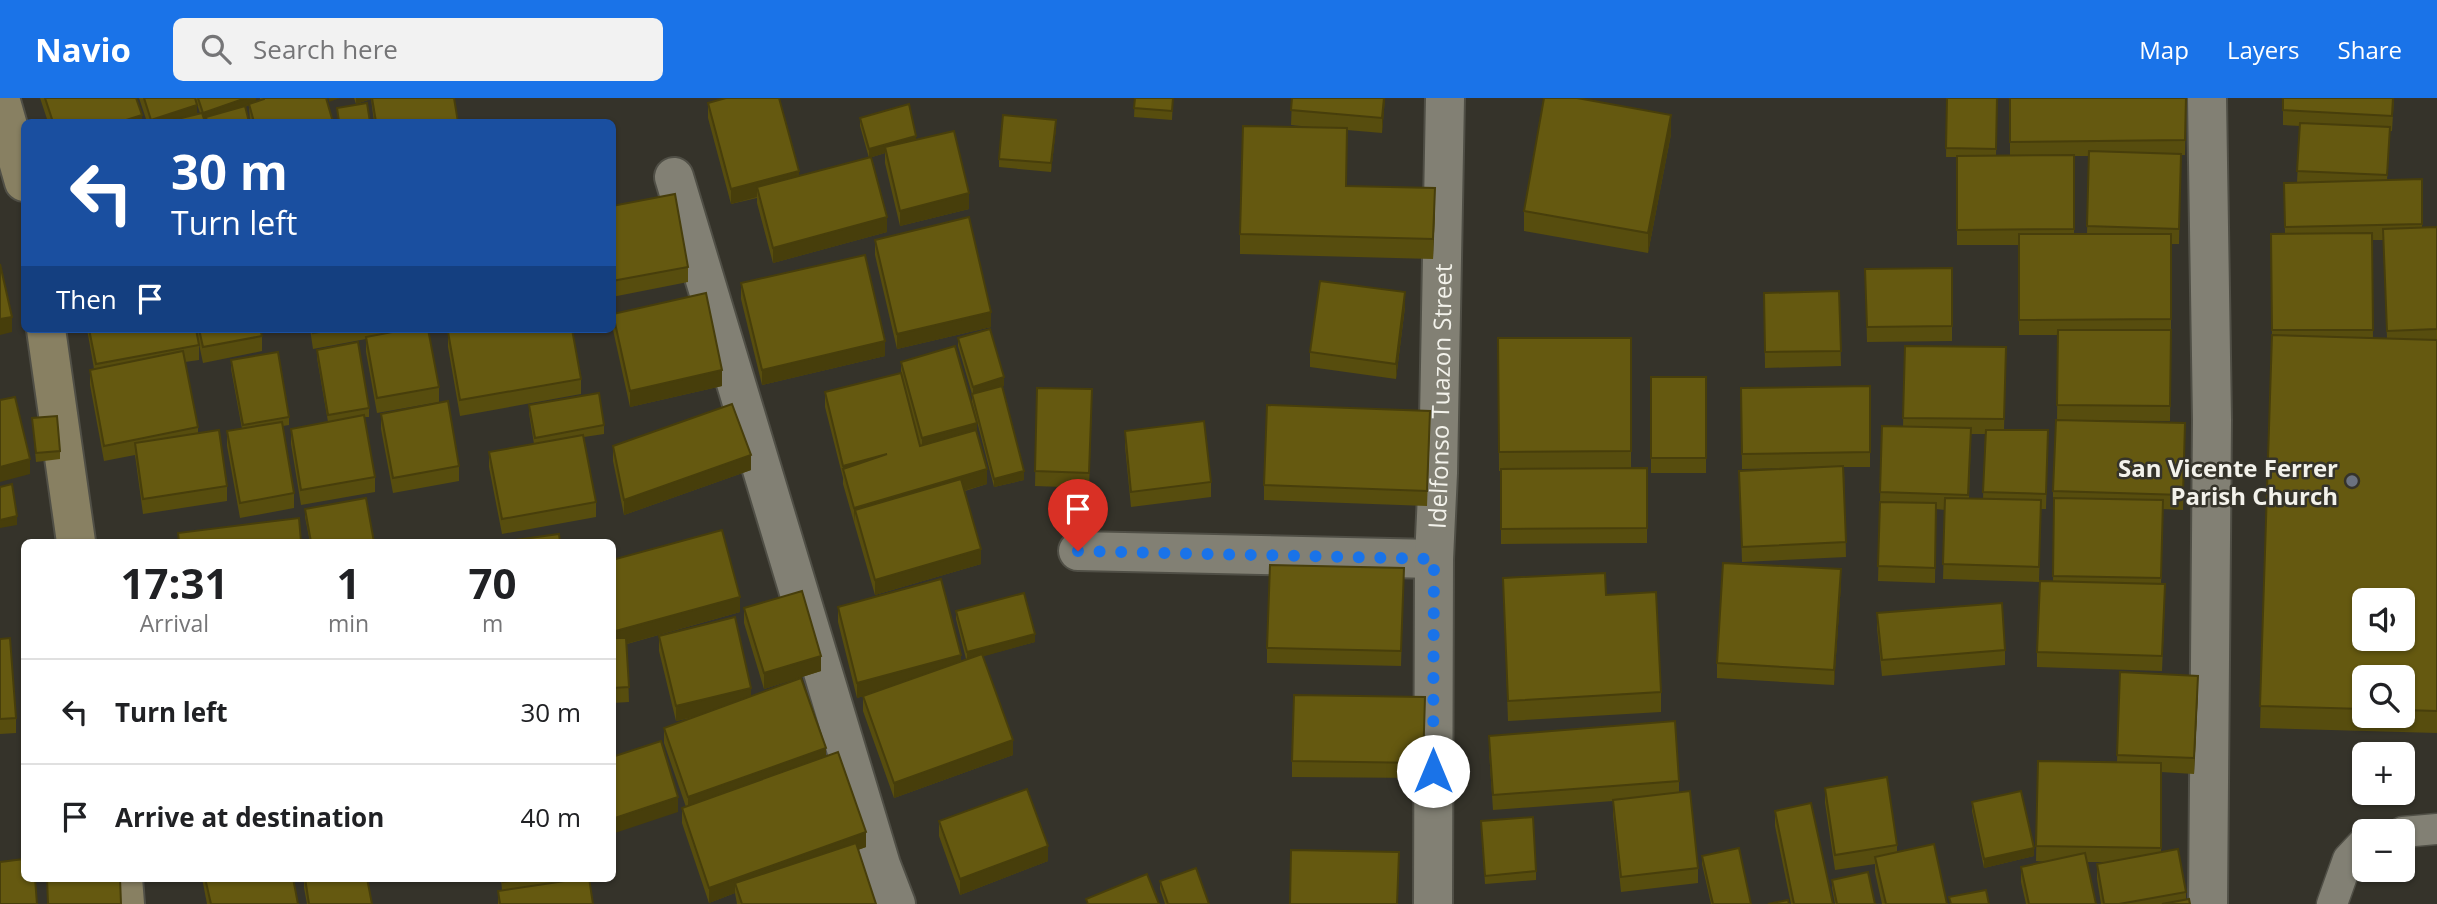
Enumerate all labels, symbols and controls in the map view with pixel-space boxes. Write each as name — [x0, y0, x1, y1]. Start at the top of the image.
search box — [173, 18, 663, 81]
text: Navio — [35, 27, 131, 72]
icon: search — [197, 30, 235, 68]
text: Search here — [253, 31, 398, 67]
text: Map — [2139, 33, 2189, 66]
text: Layers — [2227, 33, 2300, 66]
text: Share — [2338, 33, 2402, 66]
text: 30 m — [171, 138, 288, 204]
icon: left — [56, 147, 147, 238]
text: Turn left — [171, 201, 297, 244]
street label: Idelfonso Tuazon Street — [1419, 263, 1458, 529]
icon: arrive — [131, 280, 169, 318]
text: Then — [56, 281, 117, 317]
place label: San Vicente Ferrer Parish Church — [2118, 451, 2338, 512]
marker: San Vicente Ferrer Parish Church — [2344, 473, 2360, 489]
pin — [1048, 479, 1108, 551]
icon: arrive — [1059, 490, 1097, 528]
text: 17:31 — [120, 554, 228, 611]
text: 1 — [336, 554, 361, 611]
text: 70 — [469, 554, 517, 611]
map controls — [2352, 588, 2415, 882]
button: sound — [2352, 588, 2415, 651]
text: Arrival — [140, 607, 209, 639]
text: min — [328, 607, 369, 639]
text: m — [482, 607, 503, 639]
button: search — [2352, 665, 2415, 728]
icon: left — [56, 693, 94, 731]
text: Turn left — [115, 694, 227, 730]
text: 30 m — [520, 694, 581, 730]
position arrow — [1396, 734, 1470, 808]
button: + — [2352, 742, 2415, 805]
icon: arrive — [56, 798, 94, 836]
text: Arrive at destination — [115, 799, 384, 835]
text: 40 m — [520, 799, 581, 835]
button: − — [2352, 819, 2415, 882]

